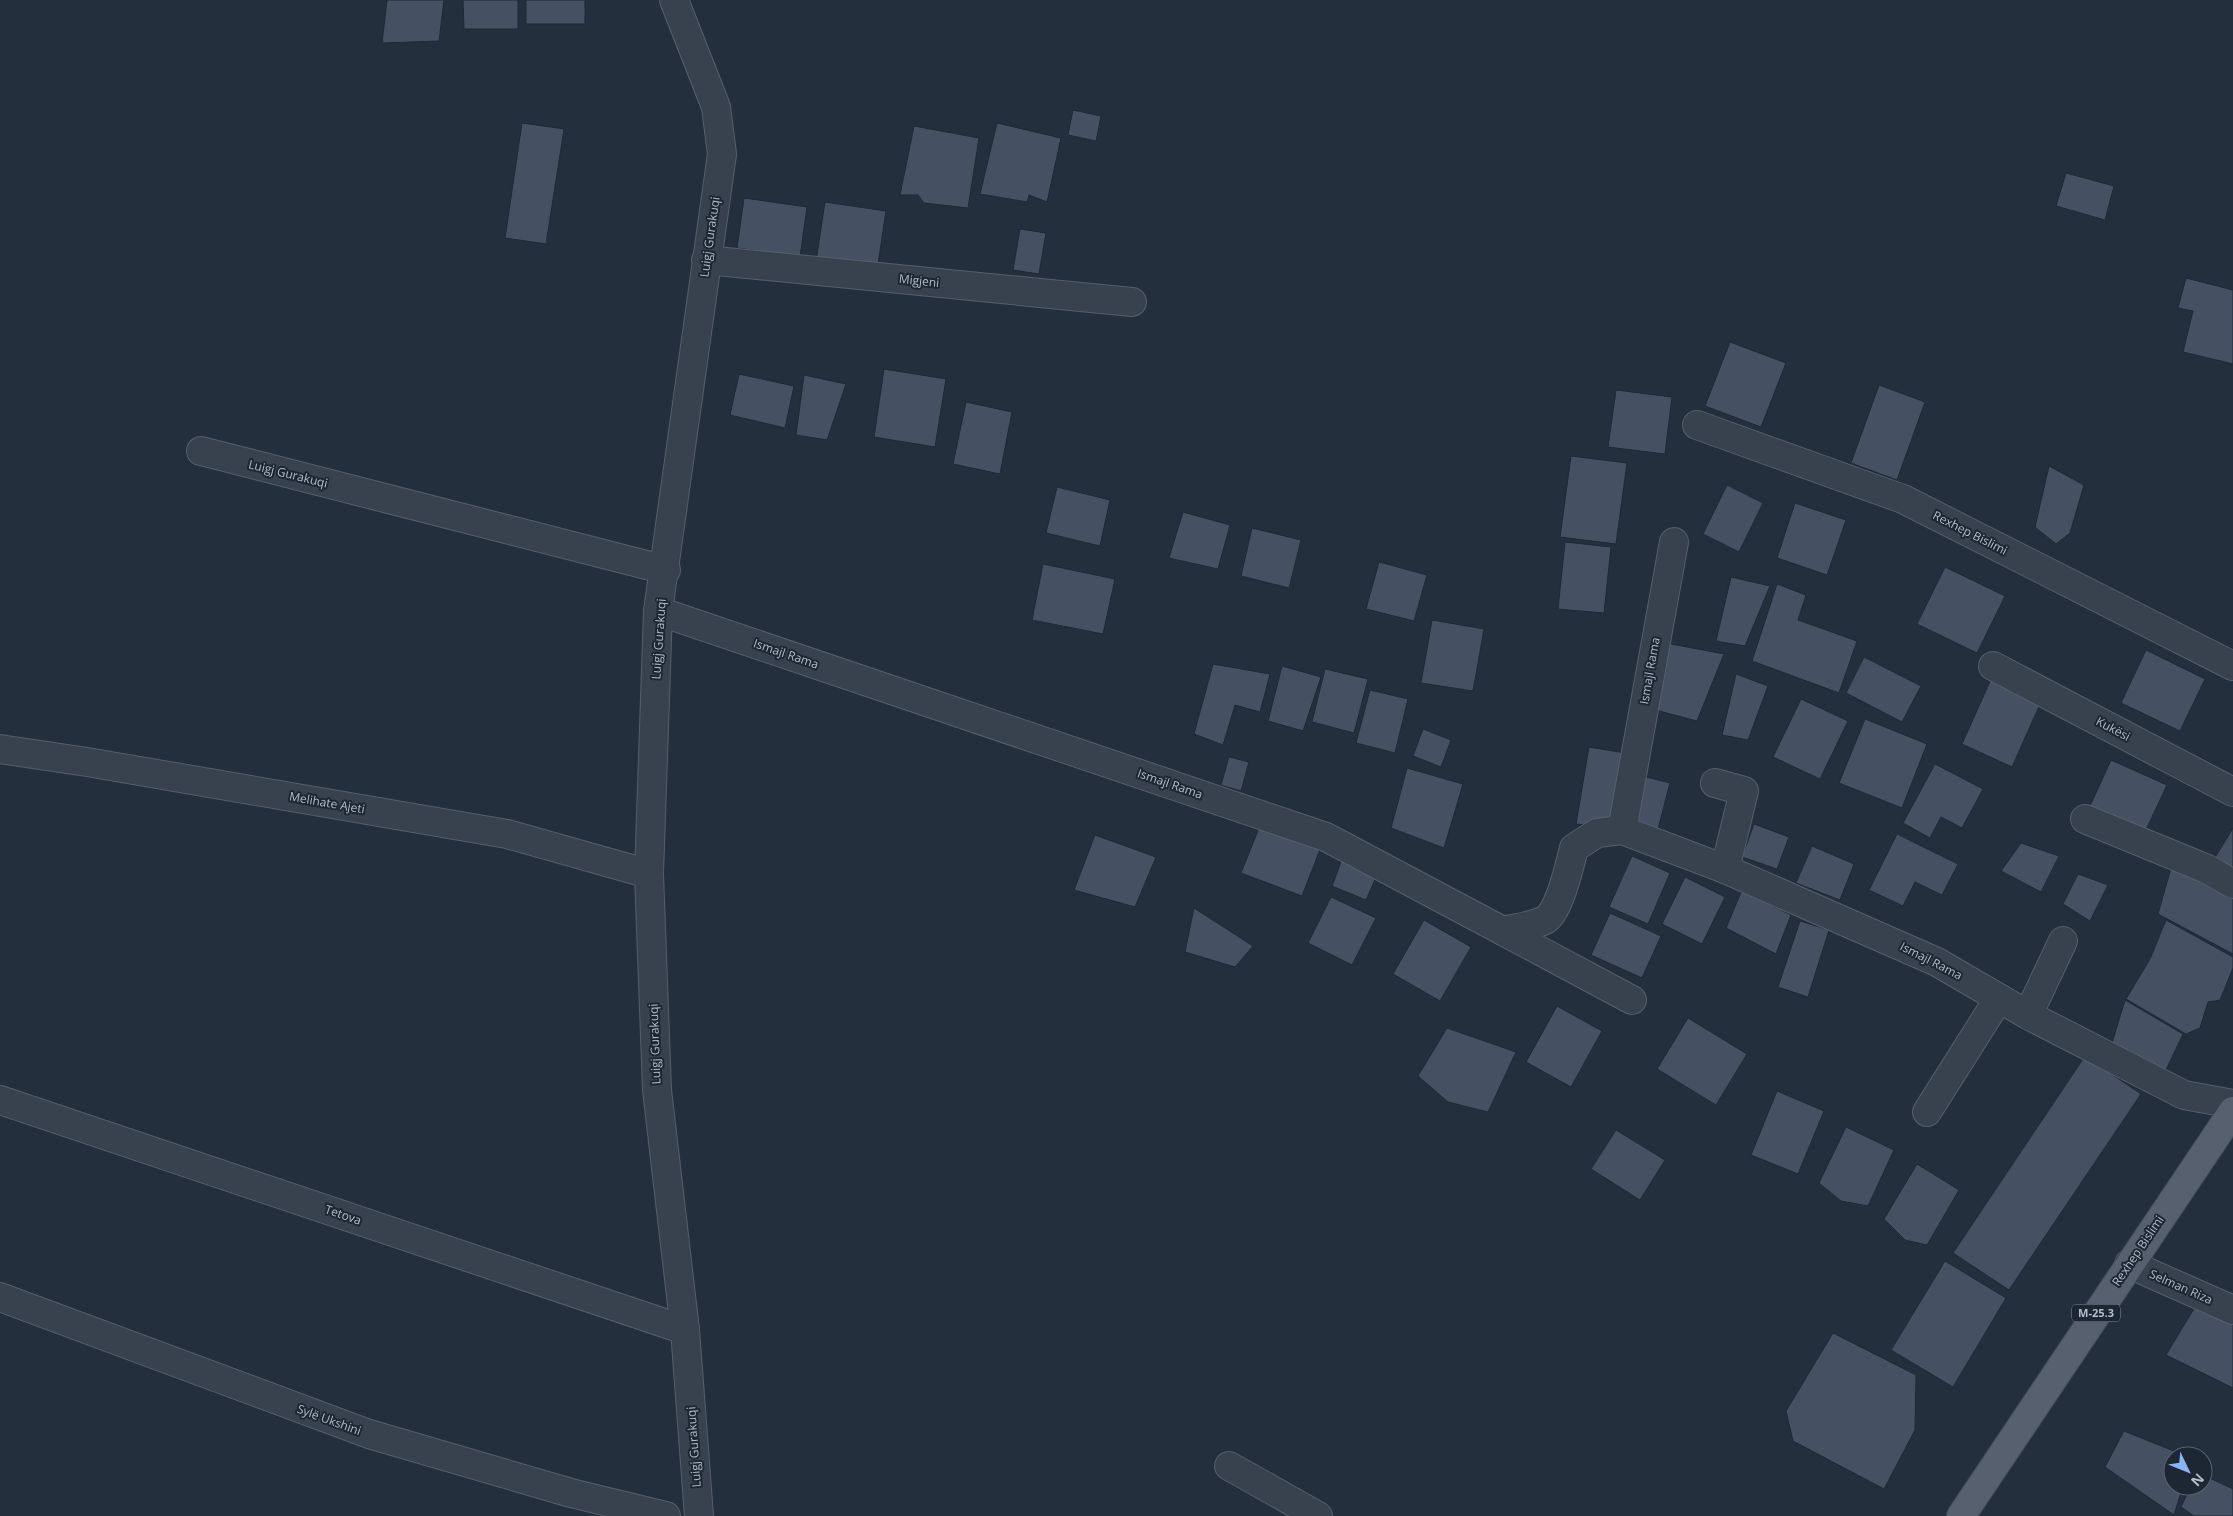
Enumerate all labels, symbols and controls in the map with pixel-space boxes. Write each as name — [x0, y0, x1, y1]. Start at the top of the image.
street label: Luigj Gurakuqi — [695, 196, 724, 278]
street label: Migjeni — [898, 270, 940, 291]
street label: Luigj Gurakuqi — [247, 455, 329, 492]
street label: Rexhep Bislimi — [1930, 506, 2010, 559]
street label: Luigj Gurakuqi — [647, 598, 670, 680]
street label: Ismajl Rama — [751, 634, 821, 673]
street label: Ismajl Rama — [1635, 636, 1664, 706]
street label: Kukësi — [2093, 712, 2133, 745]
street label: Ismajl Rama — [1135, 764, 1205, 803]
street label: Melihate Ajeti — [288, 788, 366, 818]
street label: Ismajl Rama — [1897, 938, 1965, 984]
street label: Luigj Gurakuqi — [645, 1003, 664, 1085]
street label: Tetova — [323, 1200, 364, 1229]
street label: Rexhep Bislimi — [2108, 1212, 2167, 1289]
street label: Selman Riza — [2147, 1265, 2215, 1308]
road number: M-25.3 — [2072, 1305, 2120, 1322]
street label: Sylë Ukshini — [295, 1400, 364, 1439]
street label: Luigj Gurakuqi — [682, 1406, 705, 1488]
north arrow — [2163, 1446, 2213, 1496]
text: N — [2187, 1470, 2209, 1491]

